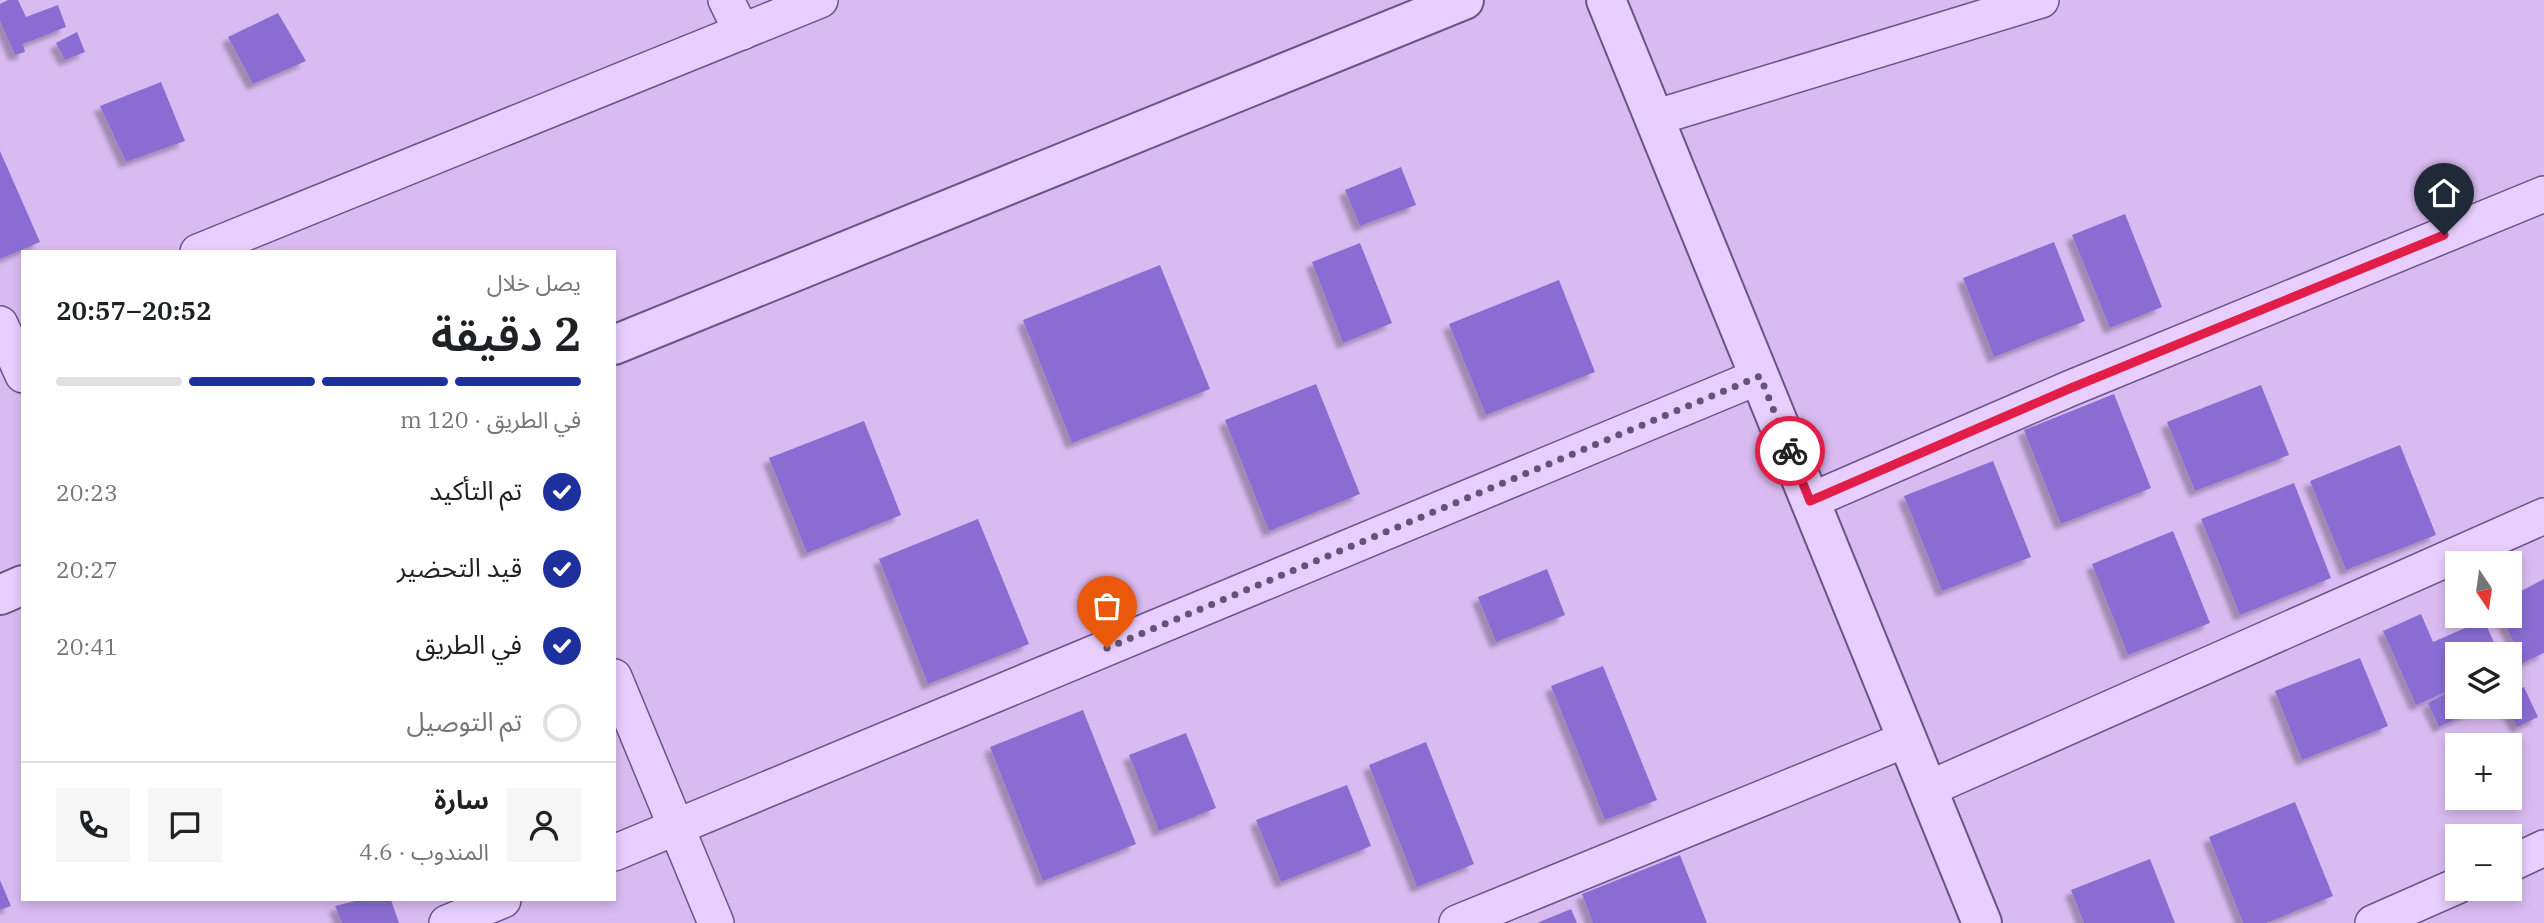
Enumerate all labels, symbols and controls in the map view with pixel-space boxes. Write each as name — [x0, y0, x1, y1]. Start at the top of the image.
pin — [2414, 163, 2474, 235]
icon: home — [2425, 174, 2463, 212]
text: يصل خلال — [487, 267, 581, 297]
text: 20:52–20:57 — [56, 293, 212, 327]
text: 2 دقيقة — [431, 304, 581, 364]
text: في الطريق · 120 m — [400, 404, 581, 434]
courier — [1755, 416, 1825, 486]
icon: bike — [1771, 432, 1809, 470]
text: تم التأكيد — [429, 473, 522, 507]
icon: check — [543, 473, 581, 511]
text: 20:23 — [56, 477, 118, 507]
text: قيد التحضير — [397, 550, 522, 584]
icon: check — [543, 550, 581, 588]
north arrow — [2445, 551, 2522, 628]
map controls — [2445, 551, 2522, 901]
text: 20:27 — [56, 554, 118, 584]
pin — [1077, 576, 1137, 648]
icon: bag — [1088, 587, 1126, 625]
text: في الطريق — [416, 627, 522, 661]
icon: check — [543, 627, 581, 665]
text: 20:41 — [56, 631, 118, 661]
button: layers — [2445, 642, 2522, 719]
text: تم التوصيل — [407, 704, 522, 738]
button: + — [2445, 733, 2522, 810]
text: سارة — [434, 782, 489, 816]
button: phone — [56, 788, 130, 862]
button: chat — [148, 788, 222, 862]
button: person — [507, 788, 581, 862]
button: − — [2445, 824, 2522, 901]
text: المندوب · 4.6 — [359, 836, 489, 866]

